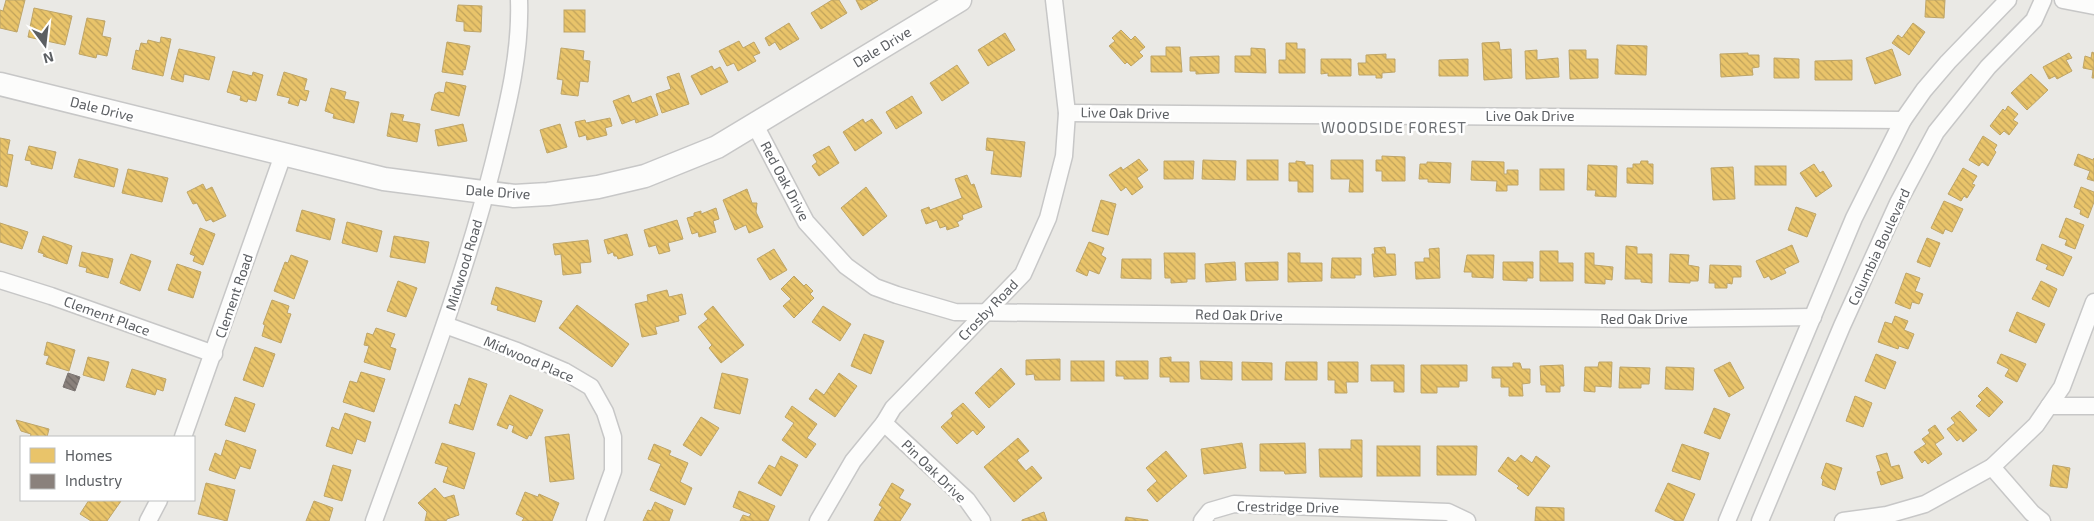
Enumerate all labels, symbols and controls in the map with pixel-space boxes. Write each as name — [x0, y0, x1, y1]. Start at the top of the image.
north arrow — [20, 20, 70, 70]
street label: Dale Drive — [849, 23, 914, 71]
text: N — [41, 49, 56, 68]
street label: Dale Drive — [69, 92, 136, 125]
street label: Live Oak Drive — [1080, 103, 1170, 122]
street label: Live Oak Drive — [1485, 107, 1575, 124]
district label: WOODSIDE FOREST — [1321, 118, 1467, 136]
street label: Red Oak Drive — [757, 138, 814, 223]
street label: Dale Drive — [465, 181, 531, 202]
street label: Columbia Boulevard — [1844, 185, 1913, 308]
street label: Midwood Road — [442, 217, 485, 313]
street label: Clement Road — [211, 251, 256, 340]
street label: Crosby Road — [954, 275, 1021, 344]
street label: Clement Place — [62, 292, 153, 339]
street label: Red Oak Drive — [1195, 305, 1283, 324]
street label: Red Oak Drive — [1600, 310, 1688, 327]
street label: Midwood Place — [481, 332, 577, 385]
legend — [20, 436, 195, 501]
street label: Pin Oak Drive — [898, 436, 970, 506]
text: Homes — [65, 446, 112, 464]
text: Industry — [65, 471, 122, 489]
street label: Crestridge Drive — [1237, 497, 1339, 516]

